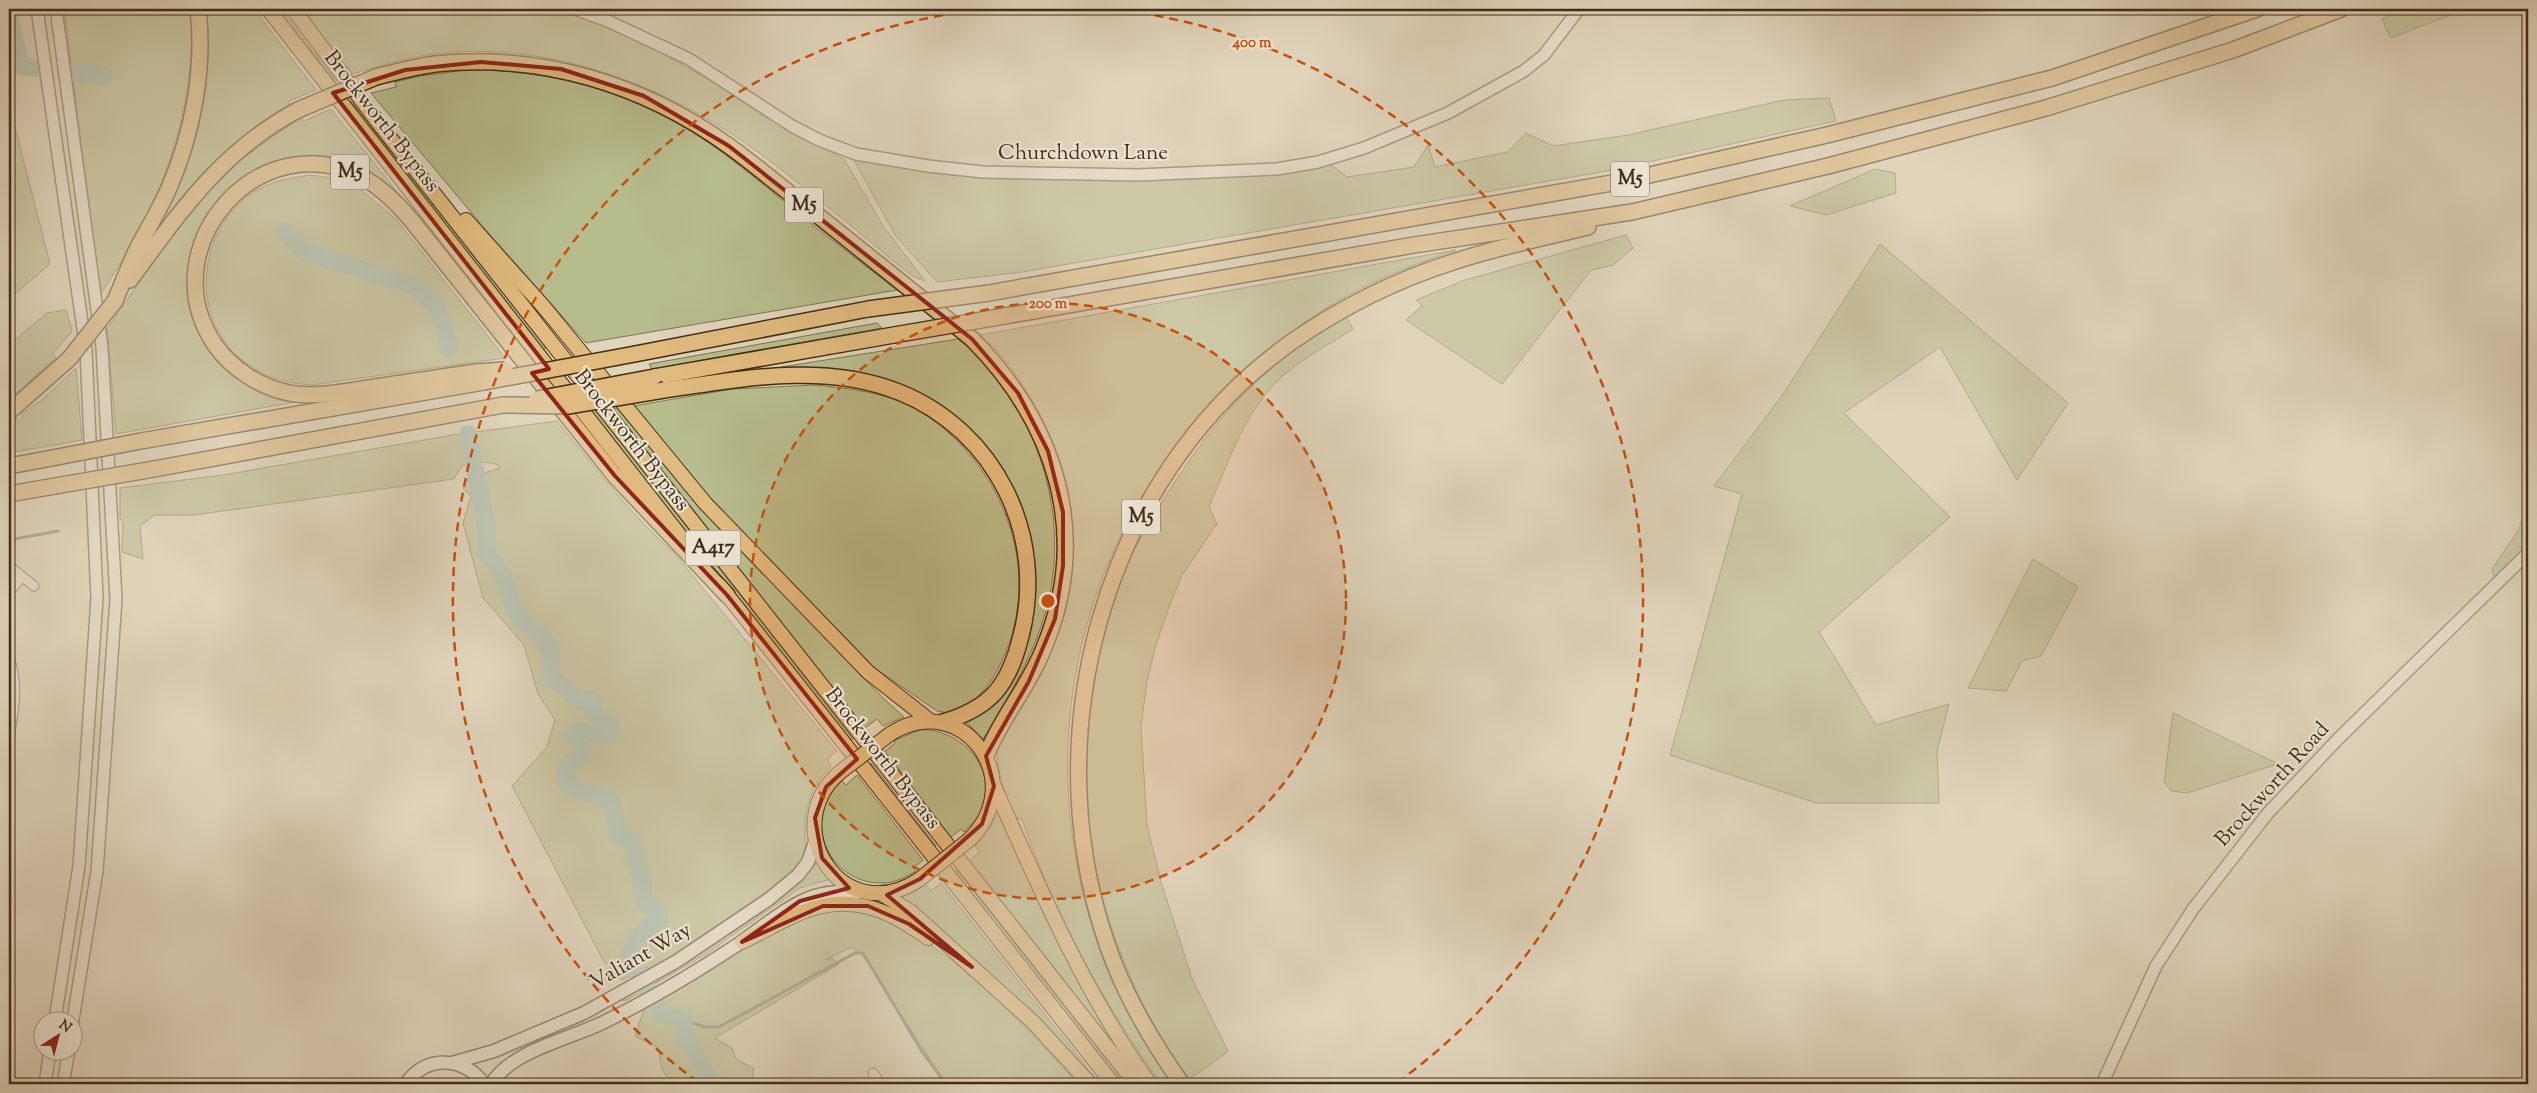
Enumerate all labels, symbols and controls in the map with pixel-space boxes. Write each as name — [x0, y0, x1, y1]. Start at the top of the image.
text: 400 m — [1232, 33, 1272, 54]
street label: Brockworth Bypass — [316, 45, 446, 199]
street label: Churchdown Lane — [998, 139, 1168, 169]
road number: M5 — [331, 154, 369, 190]
road number: M5 — [1611, 162, 1649, 196]
road number: M5 — [785, 188, 823, 222]
text: 200 m — [1029, 294, 1068, 315]
street label: Brockworth Bypass — [566, 364, 696, 518]
road number: M5 — [1122, 500, 1160, 534]
road number: A417 — [686, 530, 740, 566]
centre of rings — [1039, 592, 1057, 610]
street label: Brockworth Bypass — [817, 682, 947, 836]
street label: Brockworth Road — [2209, 716, 2337, 854]
street label: Valiant Way — [585, 916, 698, 998]
north arrow — [32, 1010, 82, 1060]
text: N — [54, 1016, 75, 1038]

